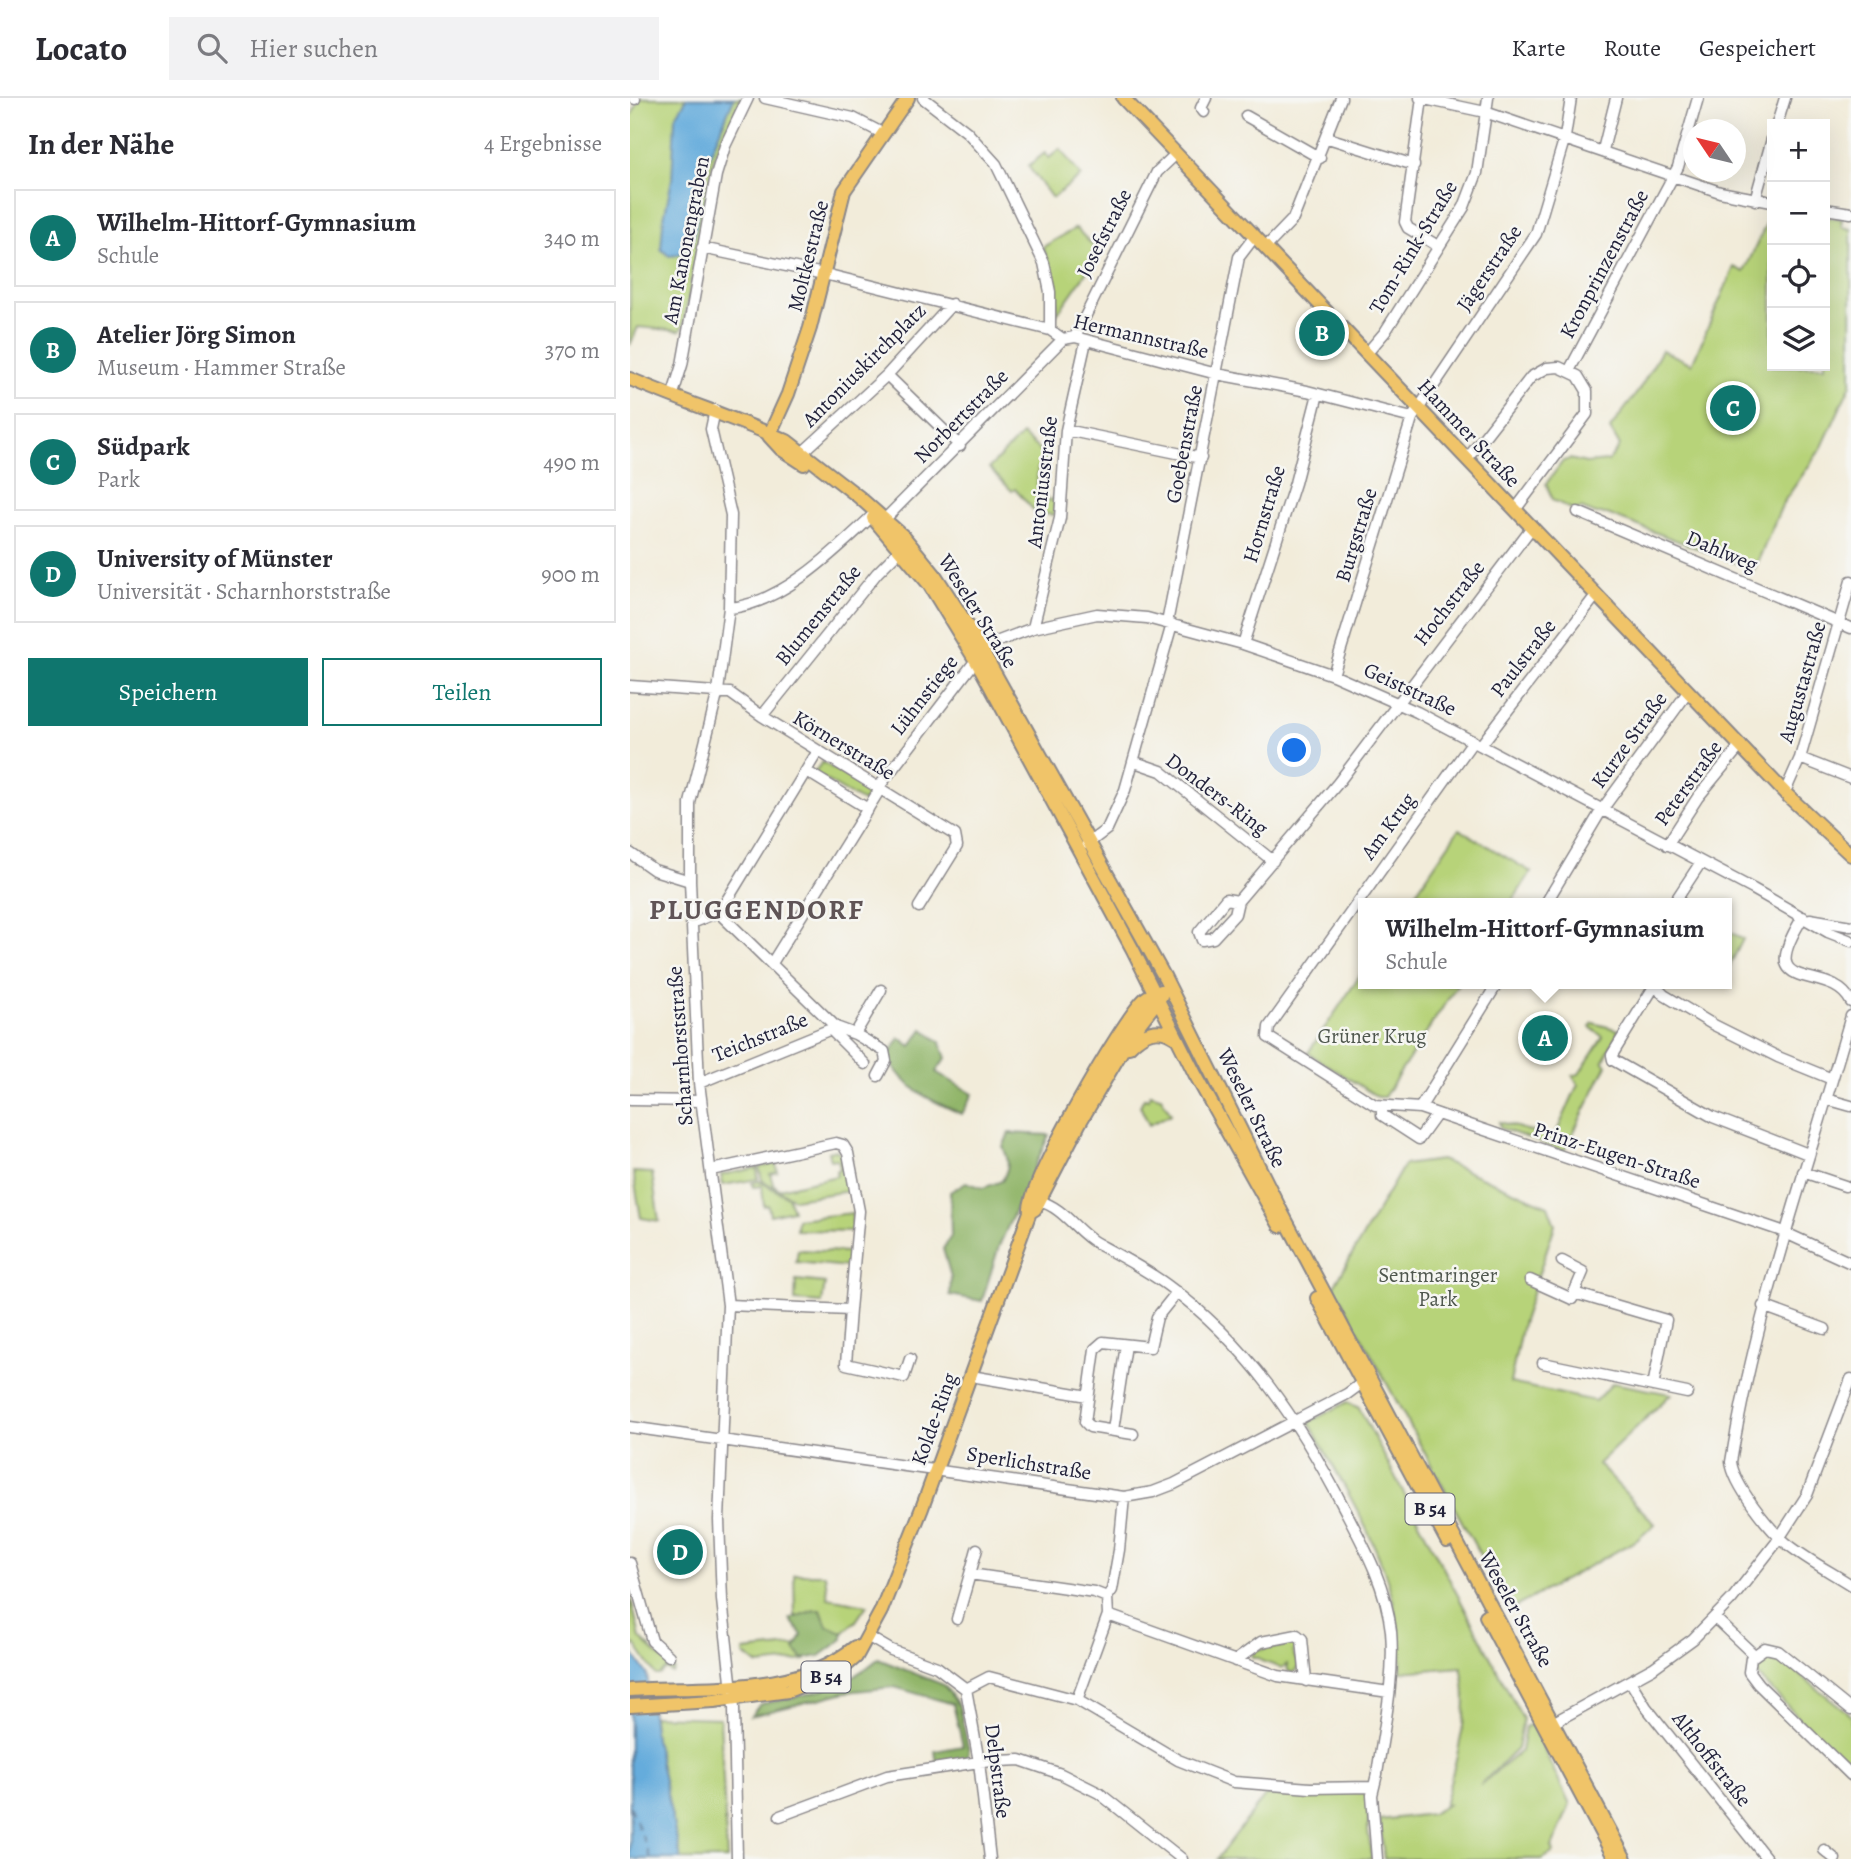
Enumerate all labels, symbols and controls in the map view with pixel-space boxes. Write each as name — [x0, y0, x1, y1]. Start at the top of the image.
search box — [169, 17, 659, 80]
text: Locato — [35, 26, 127, 71]
icon: search — [193, 29, 231, 67]
text: Hier suchen — [249, 31, 378, 66]
text: Karte — [1512, 32, 1565, 64]
text: Route — [1603, 32, 1661, 64]
text: Gespeichert — [1699, 32, 1816, 64]
north arrow — [1683, 119, 1746, 182]
map controls — [1767, 119, 1830, 371]
button: + — [1767, 119, 1830, 182]
text: In der Nähe — [28, 124, 174, 164]
text: 4 Ergebnisse — [484, 128, 602, 159]
street label: Am Kanonengraben — [656, 154, 716, 327]
street label: Tom-Rink-Straße — [1362, 175, 1464, 319]
button: − — [1767, 182, 1830, 245]
street label: Josefstraße — [1070, 184, 1138, 282]
street label: Kronprinzenstraße — [1553, 185, 1655, 343]
street label: Moltkestraße — [781, 197, 835, 315]
text: Wilhelm-Hittorf-Gymnasium — [97, 205, 416, 240]
street label: Jägerstraße — [1450, 219, 1528, 317]
text: A — [46, 223, 60, 254]
text: 340 m — [544, 223, 600, 254]
text: Schule — [97, 240, 159, 271]
button: locate — [1767, 245, 1830, 308]
street label: Antoniuskirchplatz — [795, 297, 932, 434]
street label: Hermannstraße — [1071, 307, 1211, 365]
pin: B — [1299, 307, 1345, 359]
button: layers — [1767, 308, 1830, 371]
text: Atelier Jörg Simon — [97, 317, 296, 352]
text: B — [46, 335, 60, 366]
text: 370 m — [545, 335, 600, 366]
text: Museum · Hammer Straße — [97, 352, 346, 383]
street label: Norbertstraße — [908, 363, 1014, 469]
street label: Hammer Straße — [1411, 373, 1527, 493]
pin: C — [1710, 382, 1756, 434]
street label: Goebenstraße — [1159, 383, 1209, 505]
street label: Antoniusstraße — [1020, 414, 1064, 551]
text: Südpark — [97, 429, 190, 464]
text: C — [46, 447, 60, 478]
text: 490 m — [543, 447, 600, 478]
street label: Hornstraße — [1236, 462, 1292, 566]
text: Park — [97, 464, 140, 495]
street label: Burgstraße — [1328, 484, 1384, 586]
street label: Dahlweg — [1682, 523, 1762, 579]
text: University of Münster — [97, 541, 333, 576]
street label: Weseler Straße — [931, 548, 1024, 673]
street label: Hochstraße — [1407, 555, 1491, 651]
text: D — [45, 559, 61, 590]
text: 900 m — [541, 559, 600, 590]
street label: Blumenstraße — [769, 559, 867, 671]
text: Universität · Scharnhorststraße — [97, 576, 391, 607]
street label: Paulstraße — [1484, 613, 1562, 703]
street label: Augustastraße — [1771, 618, 1833, 747]
street label: Lühnstiege — [884, 649, 964, 741]
street label: Geiststraße — [1359, 655, 1461, 723]
button: Speichern — [28, 658, 308, 726]
button: Teilen — [322, 658, 602, 726]
street label: Kurze Straße — [1584, 686, 1674, 794]
street label: Körnerstraße — [788, 703, 900, 787]
your location — [1277, 733, 1311, 767]
street label: Peterstraße — [1648, 735, 1728, 831]
street label: Donders-Ring — [1160, 746, 1274, 842]
street label: Am Krug — [1354, 786, 1422, 866]
district label: PLUGGENDORF — [649, 891, 865, 929]
popup — [1358, 898, 1732, 989]
text: Wilhelm-Hittorf-Gymnasium — [1385, 911, 1705, 946]
text: Schule — [1385, 946, 1447, 977]
street label: Scharnhorststraße — [660, 965, 700, 1127]
street label: Teichstraße — [708, 1005, 812, 1069]
pin: A — [1522, 1012, 1568, 1064]
park label: Grüner Krug — [1317, 1022, 1427, 1050]
street label: Weseler Straße — [1211, 1043, 1293, 1172]
street label: Prinz-Eugen-Straße — [1530, 1115, 1704, 1195]
park label: Sentmaringer Park — [1378, 1261, 1498, 1313]
street label: Kolde-Ring — [904, 1368, 964, 1469]
street label: Sperlichstraße — [965, 1439, 1093, 1487]
road number: B 54 — [1406, 1494, 1454, 1525]
pin: D — [657, 1526, 703, 1578]
street label: Weseler Straße — [1472, 1545, 1560, 1672]
road number: B 54 — [802, 1662, 850, 1693]
street label: Althoffstraße — [1665, 1705, 1758, 1812]
street label: Delpstraße — [978, 1722, 1018, 1820]

